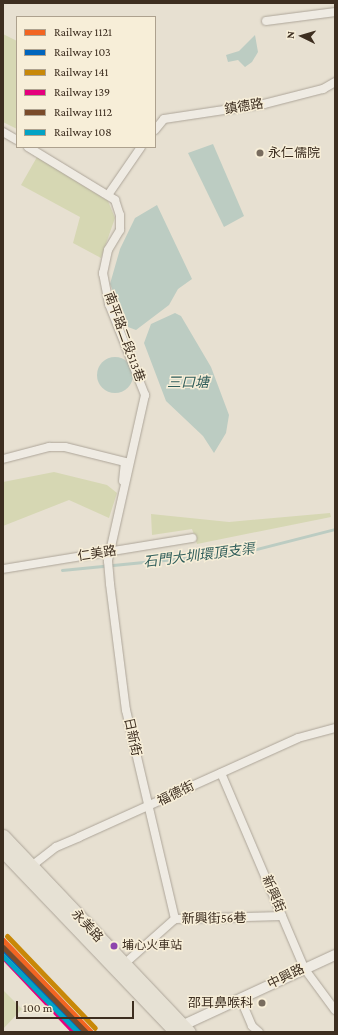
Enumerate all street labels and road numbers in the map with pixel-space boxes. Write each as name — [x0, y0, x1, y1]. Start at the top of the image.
street label: 鎮德路 — [224, 96, 264, 118]
street label: 南平路二段513巷 — [101, 290, 147, 384]
street label: 仁美路 — [77, 543, 117, 565]
street label: 日新街 — [120, 716, 144, 758]
street label: 福德街 — [155, 778, 197, 810]
street label: 新興街 — [258, 873, 288, 915]
street label: 永美路 — [68, 906, 106, 946]
street label: 新興街56巷 — [182, 911, 246, 927]
street label: 中興路 — [265, 961, 307, 993]

